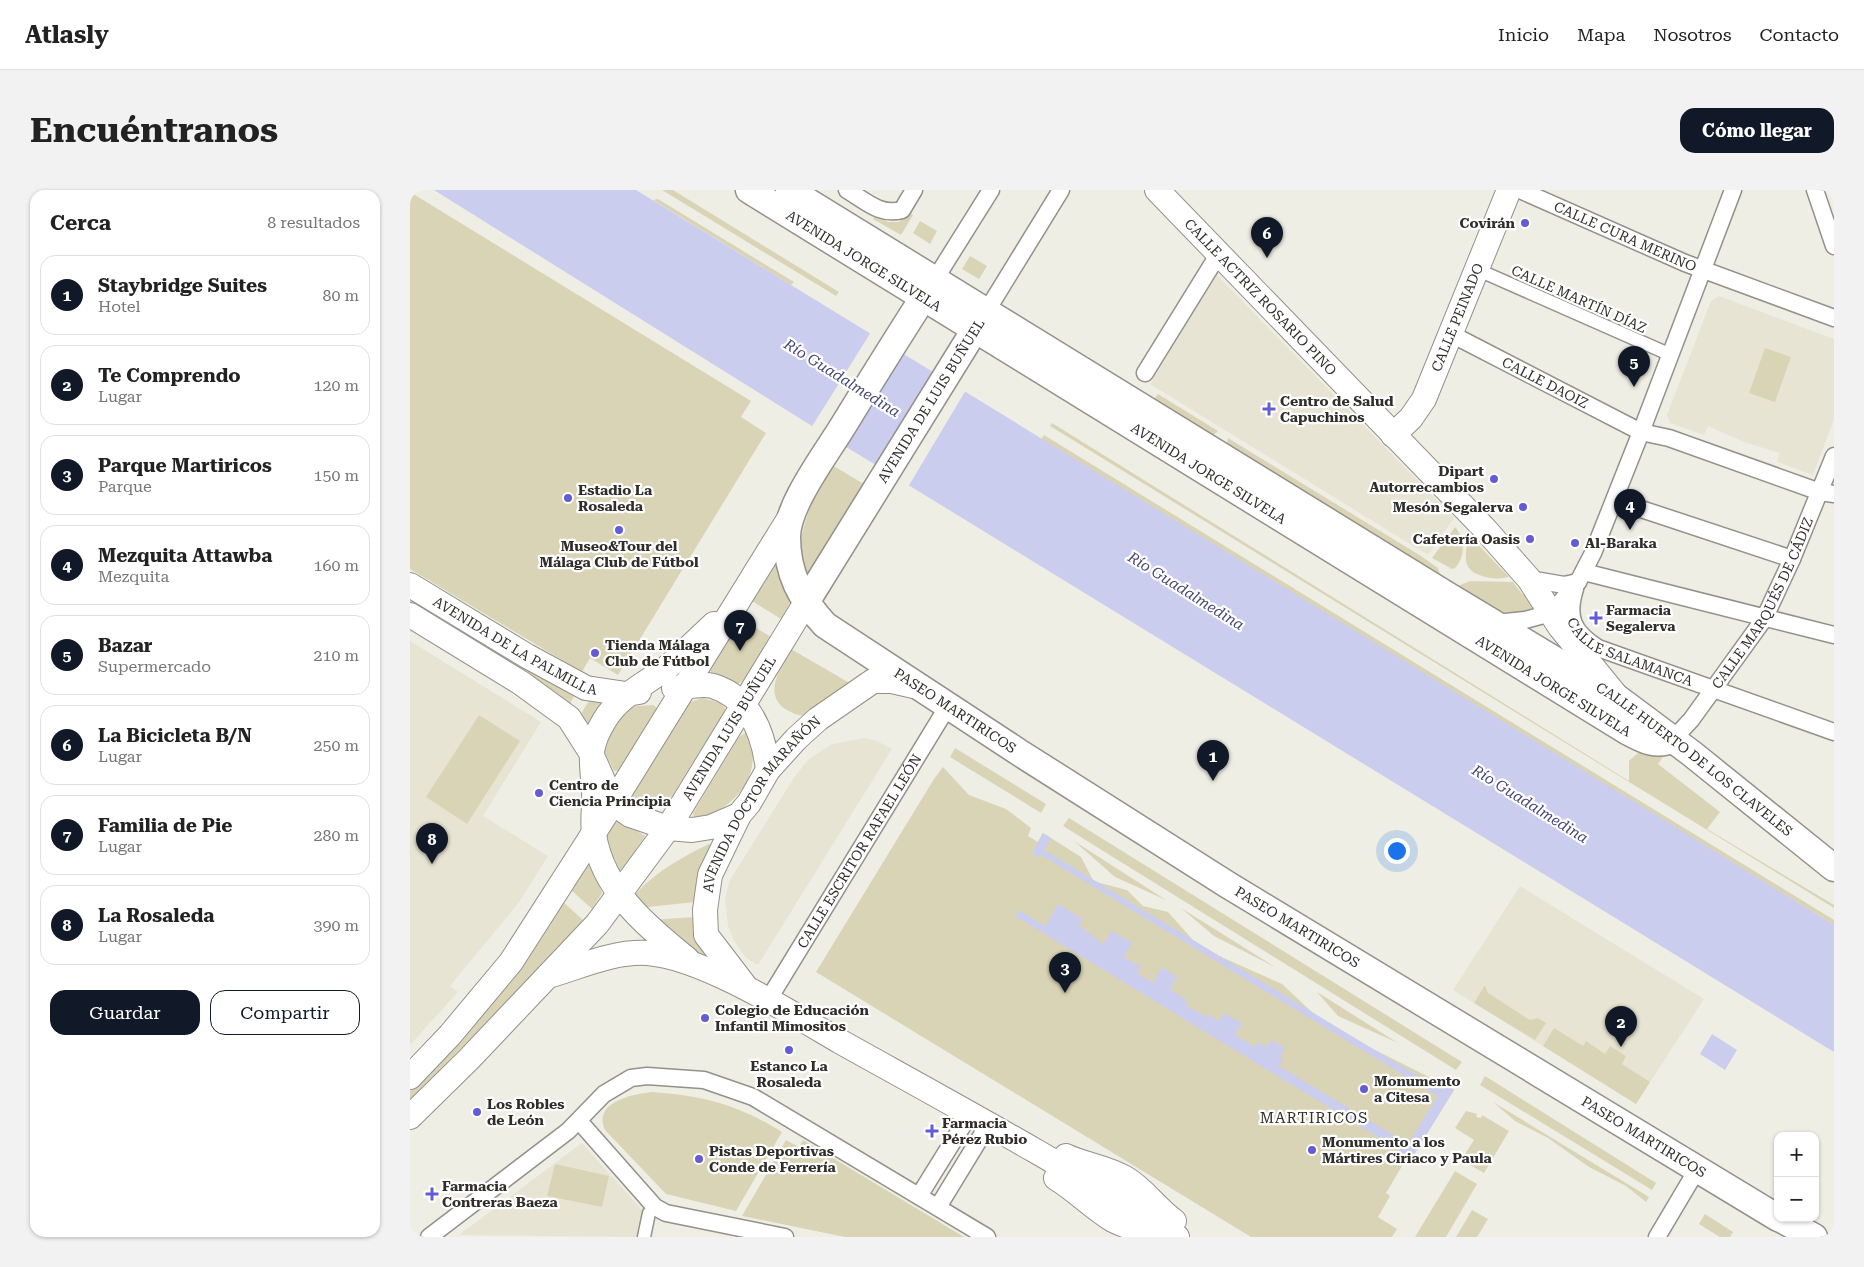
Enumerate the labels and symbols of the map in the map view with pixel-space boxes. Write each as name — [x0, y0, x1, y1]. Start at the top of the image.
street label: CALLE CURA MERINO — [1552, 198, 1699, 275]
street label: AVENIDA JORGE SILVELA — [783, 207, 945, 315]
place label: Covirán — [1460, 215, 1516, 231]
street label: CALLE ACTRIZ ROSARIO PINO — [1181, 216, 1340, 379]
pin: 6 — [1251, 217, 1283, 258]
marker: Covirán — [1519, 217, 1531, 229]
street label: CALLE PEINADO — [1428, 261, 1486, 374]
street label: CALLE MARTÍN DÍAZ — [1509, 262, 1649, 336]
street label: AVENIDA DE LUIS BUÑUEL — [874, 316, 988, 486]
water label: Río Guadalmedina — [780, 334, 903, 421]
pin: 5 — [1618, 346, 1650, 387]
street label: CALLE DAOIZ — [1499, 354, 1591, 411]
place label: Centro de Salud Capuchinos — [1280, 393, 1394, 425]
marker: Centro de Salud Capuchinos — [1262, 402, 1276, 416]
street label: AVENIDA JORGE SILVELA — [1128, 419, 1289, 527]
place label: Dipart Autorrecambios — [1369, 463, 1484, 495]
marker: Dipart Autorrecambios — [1488, 473, 1500, 485]
place label: Estadio La Rosaleda — [578, 482, 653, 514]
pin: 4 — [1614, 489, 1646, 530]
marker: Estadio La Rosaleda — [562, 492, 574, 504]
place label: Mesón Segalerva — [1393, 499, 1514, 515]
marker: Mesón Segalerva — [1517, 501, 1529, 513]
street label: CALLE MARQUÉS DE CÁDIZ — [1708, 515, 1816, 692]
marker: Museo&Tour del Málaga Club de Fútbol — [613, 524, 625, 536]
place label: Cafetería Oasis — [1413, 531, 1520, 547]
marker: Cafetería Oasis — [1524, 533, 1536, 545]
place label: Al-Baraka — [1585, 535, 1657, 551]
marker: Al-Baraka — [1569, 537, 1581, 549]
place label: Museo&Tour del Málaga Club de Fútbol — [539, 538, 699, 570]
water label: Río Guadalmedina — [1124, 547, 1247, 634]
street label: AVENIDA DE LA PALMILLA — [431, 593, 598, 698]
place label: Farmacia Segalerva — [1606, 602, 1676, 634]
pin: 7 — [724, 610, 756, 651]
marker: Farmacia Segalerva — [1590, 612, 1602, 624]
street label: CALLE SALAMANCA — [1564, 615, 1695, 689]
street label: AVENIDA JORGE SILVELA — [1473, 632, 1634, 740]
place label: Tienda Málaga Club de Fútbol — [605, 637, 711, 669]
marker: Tienda Málaga Club de Fútbol — [589, 647, 601, 659]
street label: AVENIDA LUIS BUÑUEL — [679, 653, 779, 803]
street label: PASEO MARTIRICOS — [891, 665, 1020, 757]
street label: CALLE HUERTO DE LOS CLAVELES — [1593, 679, 1796, 840]
street label: AVENIDA DOCTOR MARAÑÓN — [700, 713, 824, 894]
pin: 1 — [1197, 740, 1229, 781]
street label: CALLE ESCRITOR RAFAEL LEÓN — [794, 751, 925, 951]
water label: Río Guadalmedina — [1468, 760, 1591, 847]
place label: Centro de Ciencia Principia — [549, 777, 672, 809]
marker: Centro de Ciencia Principia — [533, 787, 545, 799]
pin: 8 — [416, 823, 448, 864]
your location — [1384, 838, 1410, 864]
street label: PASEO MARTIRICOS — [1232, 883, 1363, 971]
pin: 3 — [1049, 952, 1081, 993]
place label: Colegio de Educación Infantil Mimositos — [715, 1002, 869, 1034]
pin: 2 — [1605, 1006, 1637, 1047]
marker: Colegio de Educación Infantil Mimositos — [699, 1012, 711, 1024]
marker: Estanco La Rosaleda — [783, 1044, 795, 1056]
place label: Estanco La Rosaleda — [750, 1058, 829, 1090]
place label: Monumento a Citesa — [1374, 1073, 1461, 1105]
marker: Monumento a Citesa — [1358, 1083, 1370, 1095]
street label: PASEO MARTIRICOS — [1579, 1093, 1709, 1181]
place label: Los Robles de León — [487, 1096, 564, 1128]
marker: Los Robles de León — [471, 1106, 483, 1118]
district label: MARTIRICOS — [1260, 1109, 1368, 1127]
place label: Farmacia Pérez Rubio — [942, 1115, 1027, 1147]
marker: Farmacia Pérez Rubio — [926, 1125, 938, 1137]
place label: Monumento a los Mártires Ciriaco y Paula — [1322, 1134, 1493, 1166]
place label: Pistas Deportivas Conde de Ferrería — [709, 1143, 837, 1175]
marker: Monumento a los Mártires Ciriaco y Paula — [1306, 1144, 1318, 1156]
marker: Pistas Deportivas Conde de Ferrería — [693, 1153, 705, 1165]
place label: Farmacia Contreras Baeza — [442, 1178, 558, 1210]
marker: Farmacia Contreras Baeza — [426, 1188, 438, 1200]

